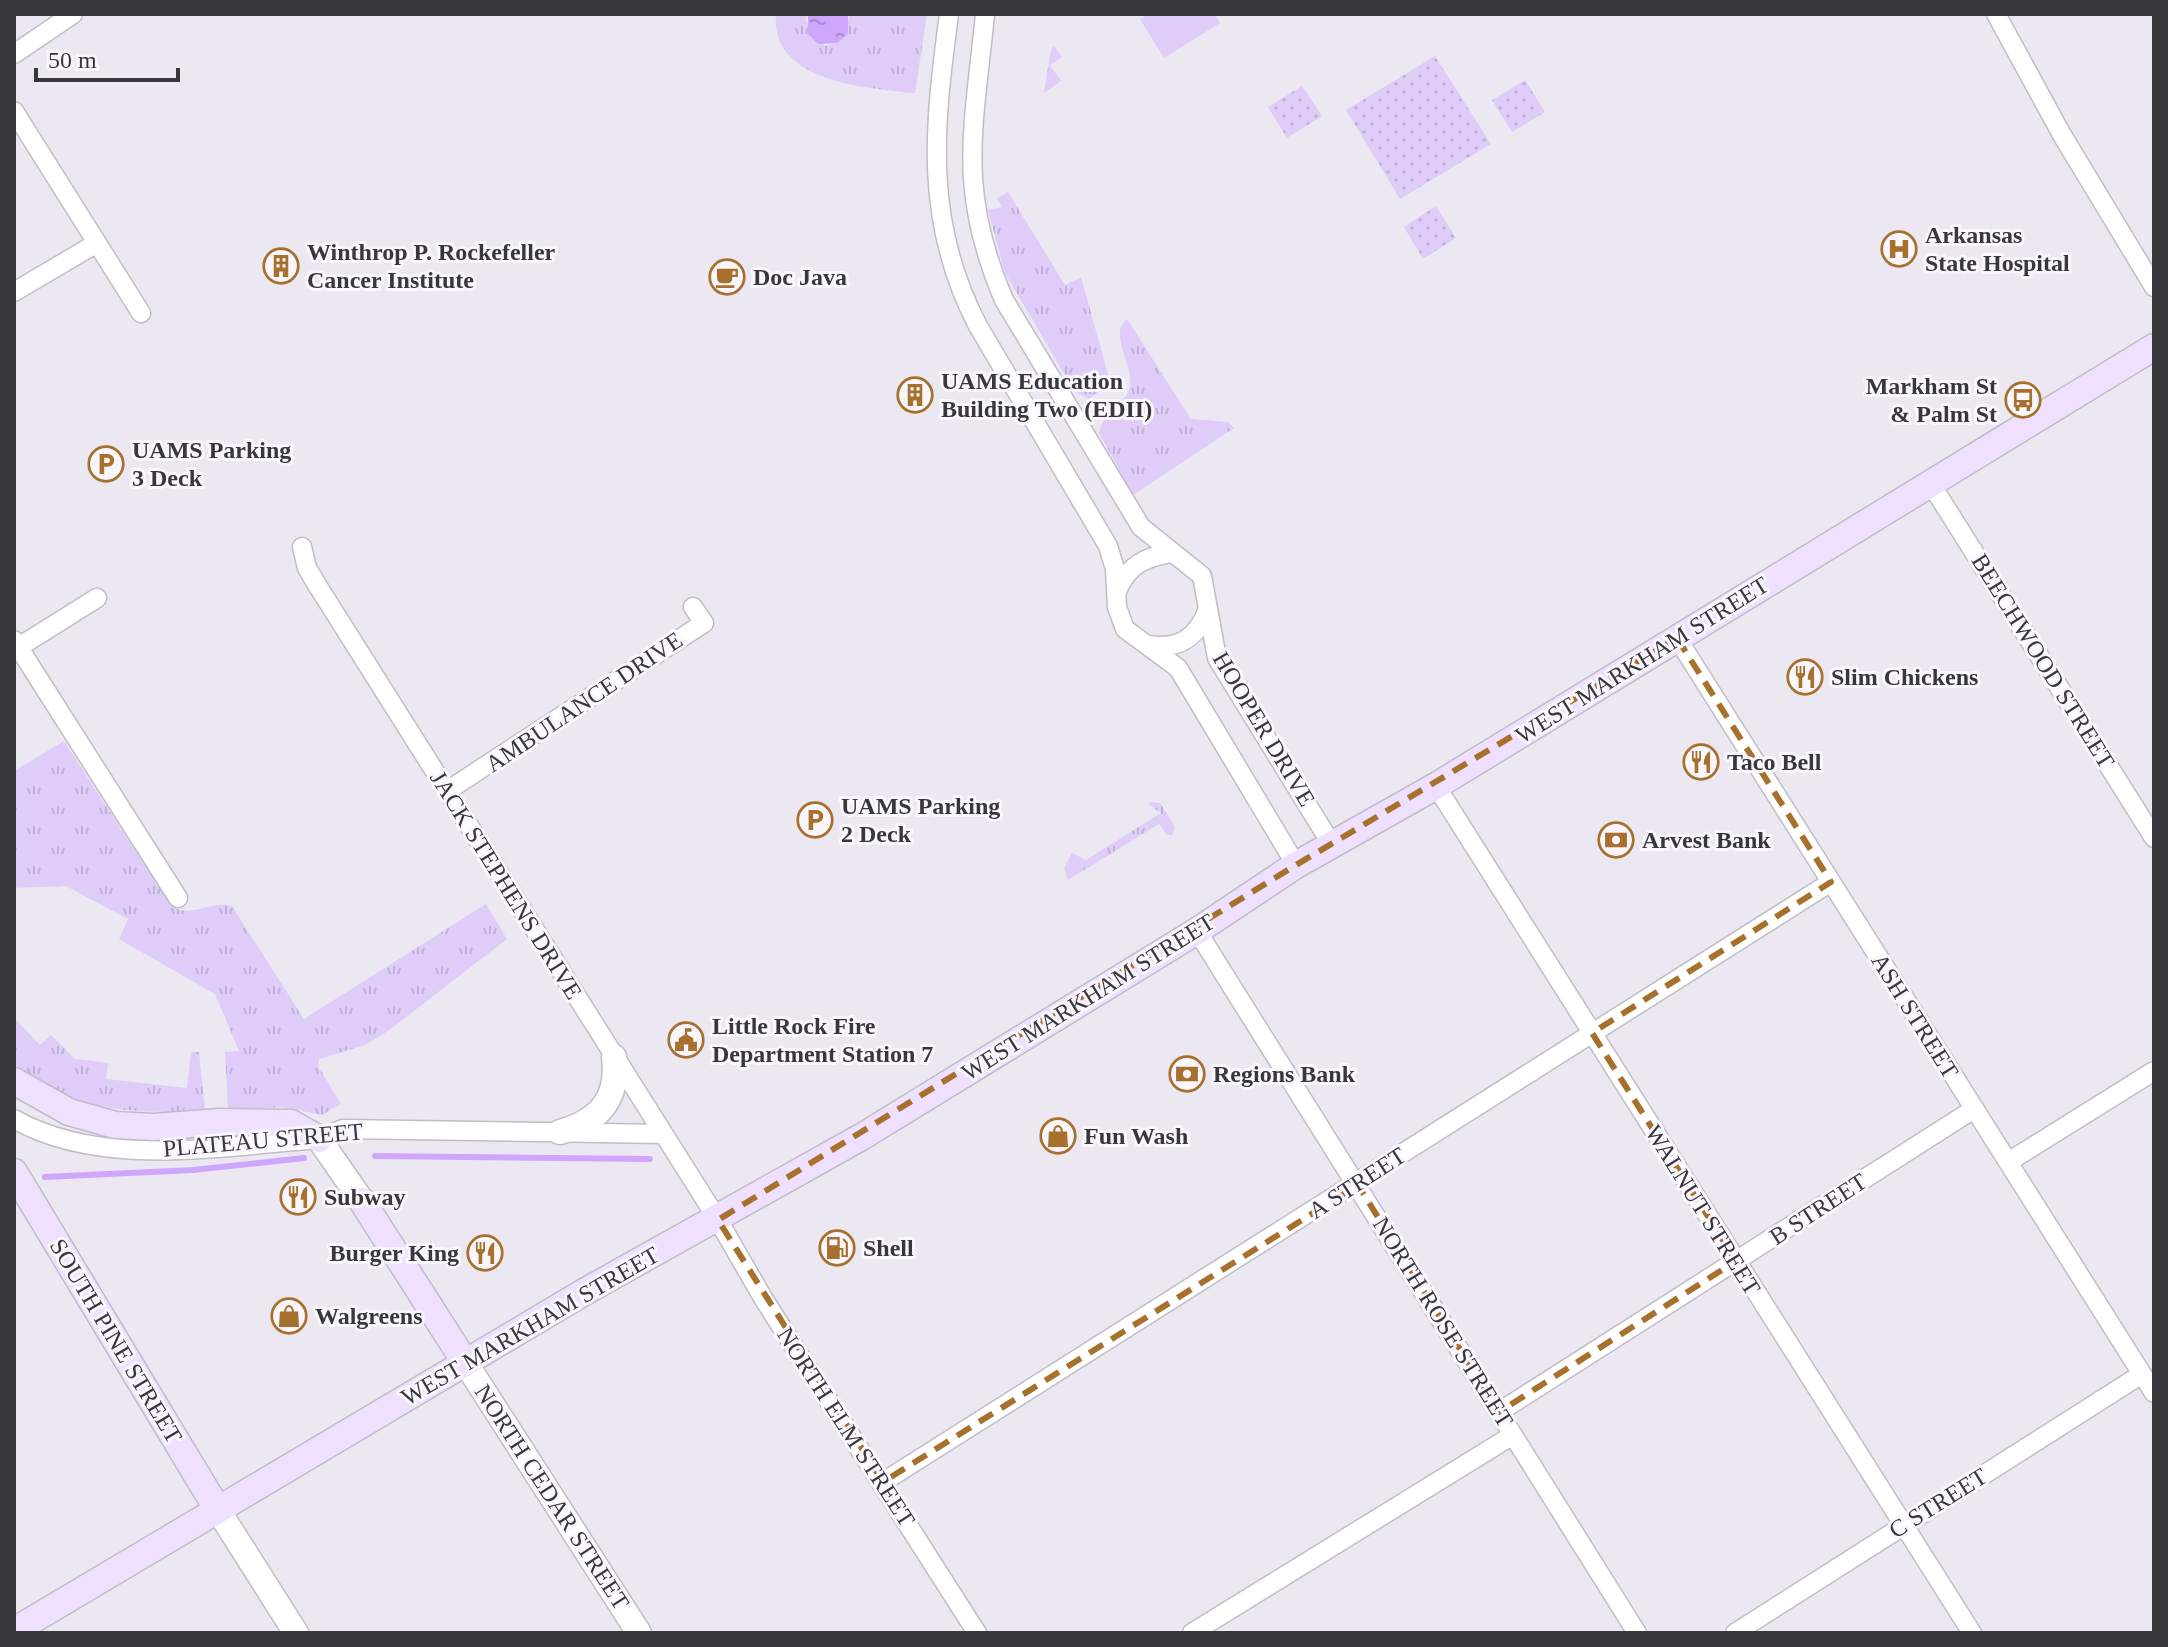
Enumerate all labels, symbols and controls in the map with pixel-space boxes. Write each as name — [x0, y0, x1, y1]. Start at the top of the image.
scale bar — [36, 32, 178, 82]
text: 50 m — [48, 47, 97, 73]
place label: Arkansas State Hospital — [1925, 222, 2070, 276]
hospital icon: Arkansas State Hospital — [1880, 230, 1918, 268]
place label: Winthrop P. Rockefeller Cancer Institute — [307, 239, 556, 293]
building icon: Winthrop P. Rockefeller Cancer Institute — [262, 247, 300, 285]
cafe icon: Doc Java — [708, 258, 746, 296]
place label: Doc Java — [753, 264, 847, 290]
place label: UAMS Education Building Two (EDII) — [941, 368, 1152, 422]
place label: Markham St & Palm St — [1866, 373, 1997, 427]
building icon: UAMS Education Building Two (EDII) — [896, 376, 934, 414]
bus stop icon: Markham St & Palm St — [2004, 381, 2042, 419]
place label: UAMS Parking 3 Deck — [132, 437, 291, 491]
parking icon: UAMS Parking 3 Deck — [87, 445, 125, 483]
street label: BEECHWOOD STREET — [1966, 549, 2120, 773]
street label: WEST MARKHAM STREET — [1511, 571, 1773, 749]
street label: AMBULANCE DRIVE — [481, 627, 687, 777]
street label: HOOPER DRIVE — [1208, 647, 1320, 811]
restaurant icon: Slim Chickens — [1786, 658, 1824, 696]
place label: Slim Chickens — [1831, 664, 1978, 690]
restaurant icon: Taco Bell — [1682, 743, 1720, 781]
place label: Taco Bell — [1727, 749, 1822, 775]
street label: JACK STEPHENS DRIVE — [425, 766, 587, 1004]
place label: UAMS Parking 2 Deck — [841, 793, 1000, 847]
parking icon: UAMS Parking 2 Deck — [796, 801, 834, 839]
bank icon: Arvest Bank — [1597, 821, 1635, 859]
place label: Arvest Bank — [1642, 827, 1771, 853]
street label: WEST MARKHAM STREET — [957, 908, 1219, 1086]
street label: ASH STREET — [1866, 949, 1964, 1083]
place label: Little Rock Fire Department Station 7 — [712, 1013, 933, 1067]
public building icon: Little Rock Fire Department Station 7 — [667, 1021, 705, 1059]
bank icon: Regions Bank — [1168, 1055, 1206, 1093]
place label: Regions Bank — [1213, 1061, 1356, 1087]
shop icon: Fun Wash — [1039, 1117, 1077, 1155]
street label: PLATEAU STREET — [162, 1118, 364, 1162]
street label: WALNUT STREET — [1640, 1120, 1766, 1300]
place label: Fun Wash — [1084, 1123, 1188, 1149]
street label: A STREET — [1304, 1142, 1410, 1224]
street label: B STREET — [1765, 1168, 1871, 1250]
restaurant icon: Subway — [279, 1178, 317, 1216]
place label: Subway — [324, 1184, 405, 1210]
street label: NORTH ROSE STREET — [1368, 1212, 1518, 1432]
fuel station icon: Shell — [818, 1229, 856, 1267]
street label: SOUTH PINE STREET — [45, 1234, 187, 1448]
restaurant icon: Burger King — [466, 1234, 504, 1272]
place label: Shell — [863, 1235, 914, 1261]
place label: Burger King — [329, 1240, 459, 1266]
street label: WEST MARKHAM STREET — [397, 1241, 664, 1410]
shop icon: Walgreens — [270, 1297, 308, 1335]
place label: Walgreens — [315, 1303, 423, 1329]
street label: NORTH ELM STREET — [772, 1323, 920, 1532]
street label: NORTH CEDAR STREET — [470, 1380, 635, 1614]
street label: C STREET — [1884, 1463, 1992, 1543]

